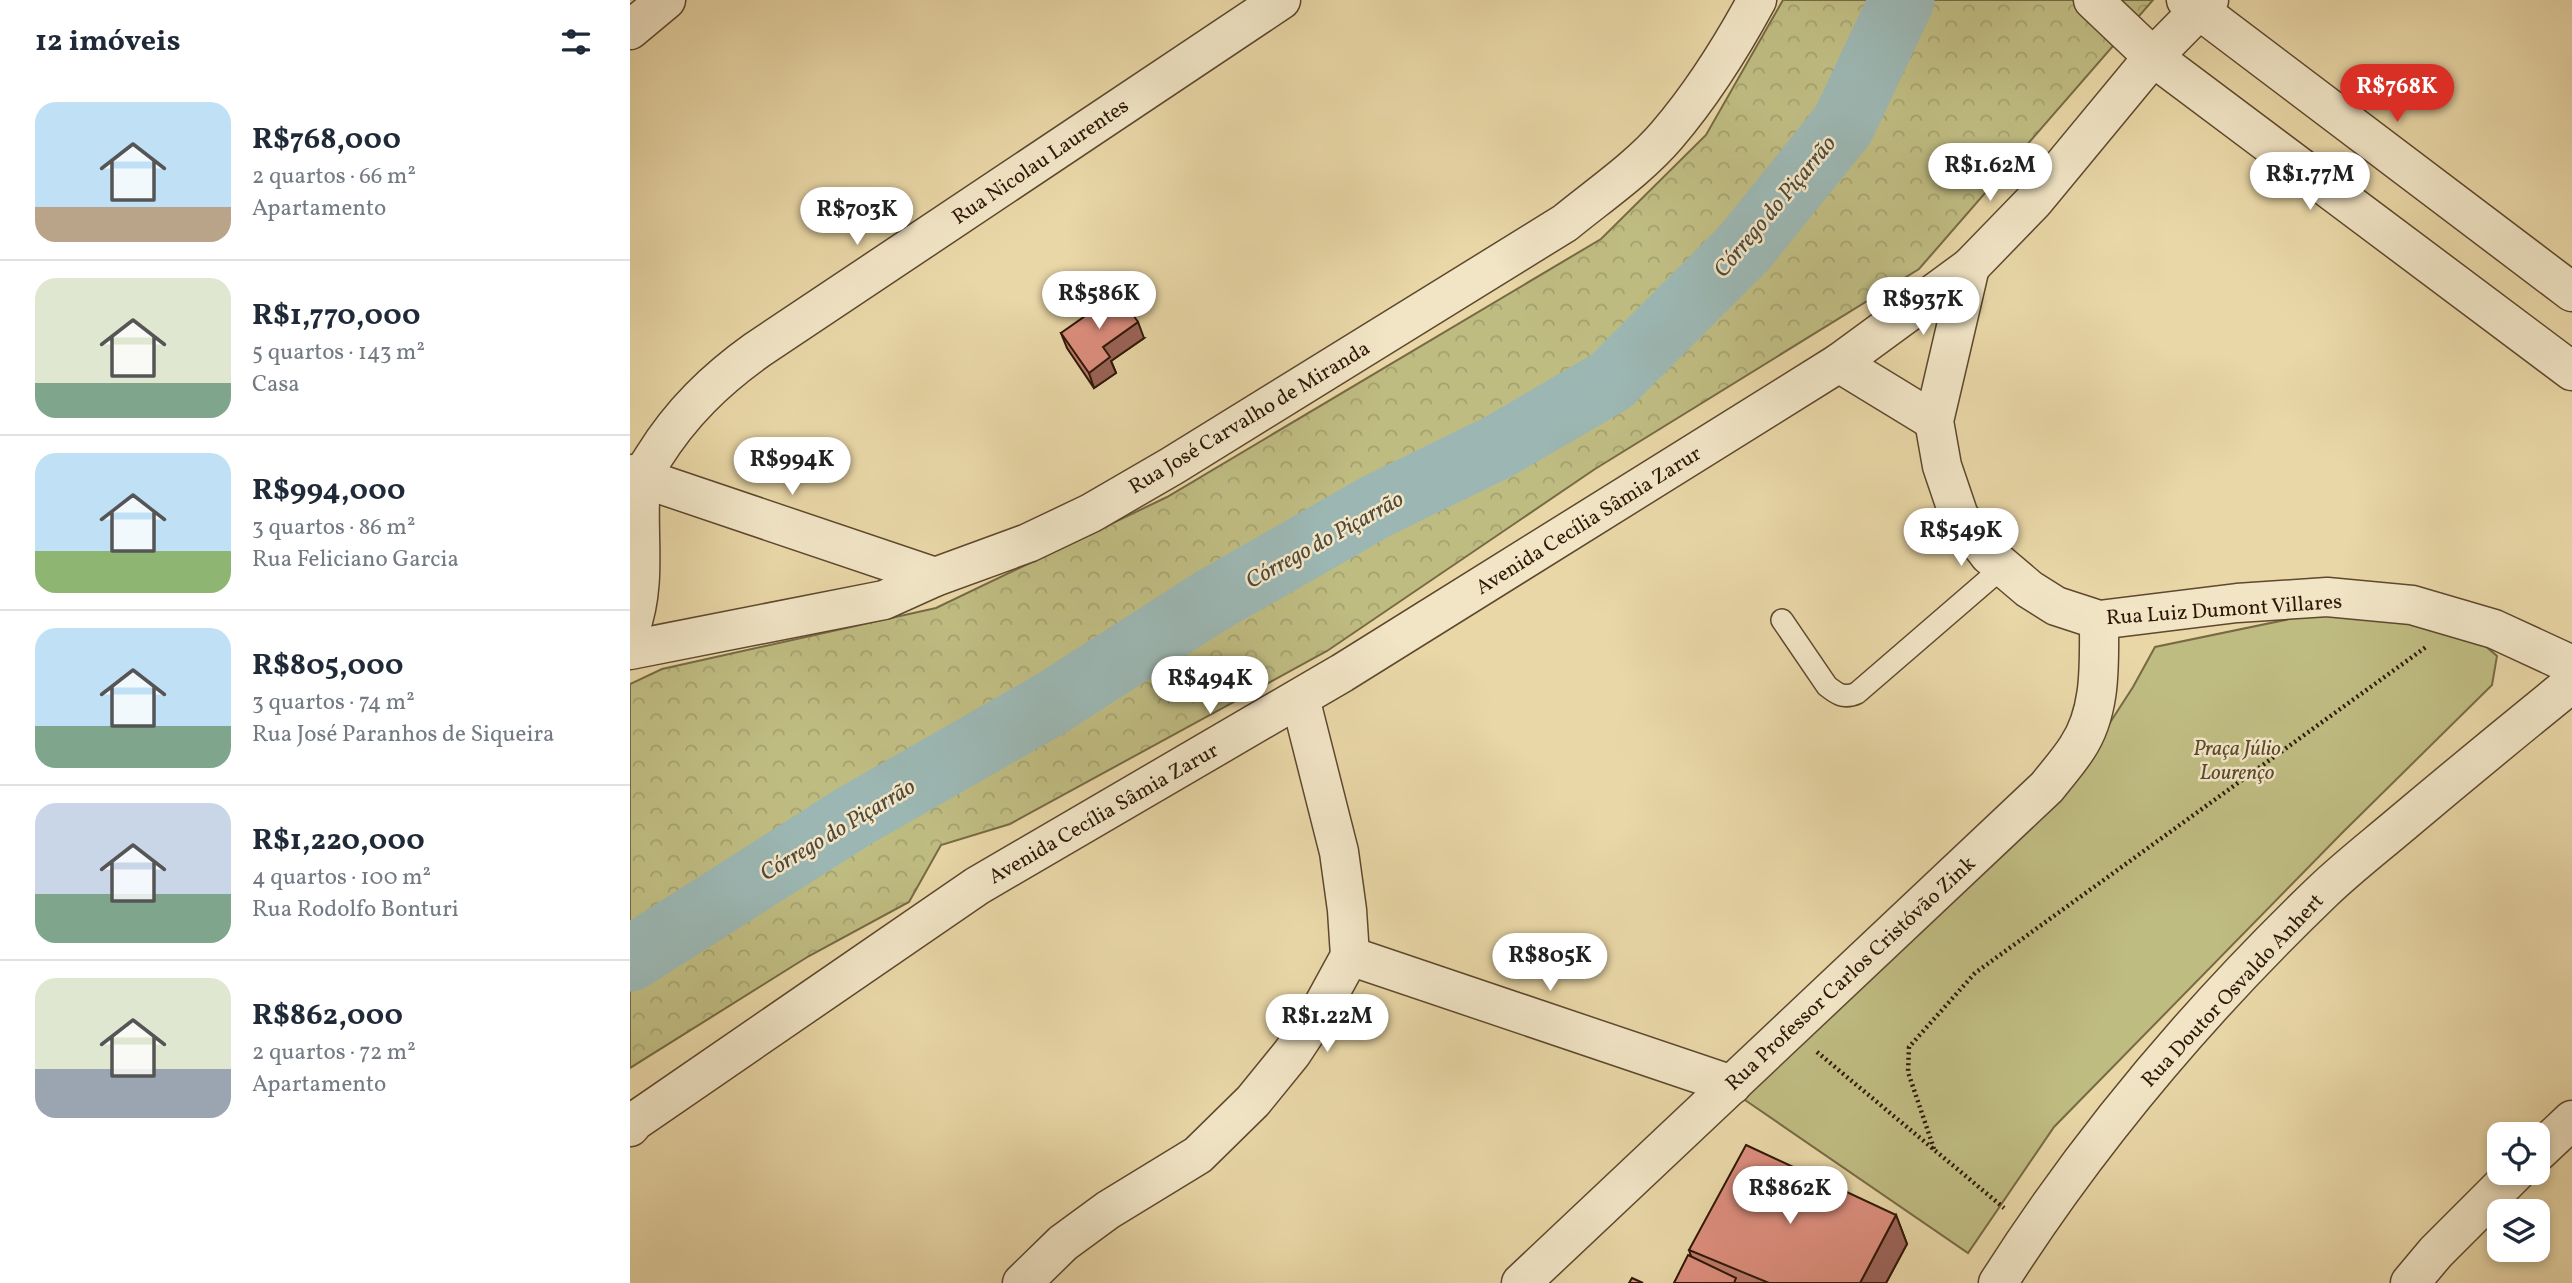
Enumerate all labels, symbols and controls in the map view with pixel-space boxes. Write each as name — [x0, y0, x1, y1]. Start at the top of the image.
text: 12 imóveis — [35, 21, 181, 63]
icon: filters — [557, 23, 595, 61]
pin: R$768K — [2340, 64, 2454, 124]
text: R$768K — [2356, 71, 2438, 103]
street label: Rua Nicolau Laurentes — [947, 92, 1135, 232]
text: R$768,000 — [252, 119, 401, 161]
water label: Córrego do Piçarrão — [1707, 129, 1845, 285]
icon: home — [91, 130, 175, 214]
pin: R$1.62M — [1925, 144, 2055, 203]
text: R$1.62M — [1944, 150, 2036, 182]
pin: R$1.77M — [2245, 152, 2375, 212]
text: R$1.77M — [2266, 159, 2354, 191]
text: 2 quartos · 66 m² — [252, 161, 416, 193]
pin: R$703K — [800, 188, 914, 247]
text: Apartamento — [252, 193, 386, 225]
text: R$703K — [816, 194, 898, 226]
pin: R$586K — [1042, 272, 1156, 331]
text: R$586K — [1058, 278, 1140, 310]
pin: R$937K — [1866, 278, 1980, 337]
text: R$937K — [1883, 284, 1963, 316]
text: R$1,770,000 — [252, 295, 420, 337]
icon: home — [91, 306, 175, 390]
street label: Rua José Carvalho de Miranda — [1124, 335, 1376, 502]
text: 5 quartos · 143 m² — [252, 337, 425, 369]
text: Casa — [252, 369, 300, 401]
pin: R$994K — [735, 438, 849, 497]
street label: Avenida Cecília Sâmia Zarur — [1470, 440, 1707, 603]
text: R$994K — [750, 444, 834, 476]
text: R$994,000 — [252, 470, 405, 512]
icon: home — [91, 481, 175, 565]
water label: Córrego do Piçarrão — [1240, 484, 1410, 598]
pin: R$549K — [1904, 508, 2018, 568]
text: 3 quartos · 86 m² — [252, 512, 415, 544]
text: R$549K — [1920, 515, 2002, 547]
text: Rua Feliciano Garcia — [252, 544, 459, 576]
street label: Rua Luiz Dumont Villares — [2105, 588, 2343, 633]
text: R$805,000 — [252, 645, 404, 687]
icon: home — [91, 656, 175, 740]
pin: R$494K — [1153, 656, 1267, 716]
text: R$494K — [1167, 663, 1253, 695]
text: 3 quartos · 74 m² — [252, 687, 415, 719]
text: Rua José Paranhos de Siqueira — [252, 719, 554, 751]
park label: Praça Júlio Lourenço — [2193, 735, 2281, 788]
street label: Avenida Cecília Sâmia Zarur — [983, 736, 1224, 892]
water label: Córrego do Piçarrão — [754, 771, 922, 890]
text: R$1,220,000 — [252, 820, 425, 862]
icon: home — [91, 831, 175, 915]
street label: Rua Professor Carlos Cristóvão Zink — [1720, 850, 1983, 1098]
text: 4 quartos · 100 m² — [252, 862, 431, 894]
street label: Rua Doutor Osvaldo Anhert — [2135, 888, 2331, 1094]
text: Rua Rodolfo Bonturi — [252, 894, 459, 926]
pin: R$805K — [1493, 934, 1607, 993]
text: R$805K — [1508, 940, 1592, 972]
text: R$862,000 — [252, 995, 403, 1037]
pin: R$1.22M — [1262, 995, 1392, 1054]
text: R$1.22M — [1282, 1001, 1372, 1033]
icon: home — [91, 1006, 175, 1090]
text: 2 quartos · 72 m² — [252, 1037, 416, 1069]
text: Apartamento — [252, 1069, 386, 1101]
map controls — [2487, 1122, 2550, 1262]
button: locate — [2487, 1122, 2550, 1185]
pin: R$862K — [1733, 1166, 1847, 1226]
text: R$862K — [1749, 1173, 1831, 1205]
button: layers — [2487, 1199, 2550, 1262]

